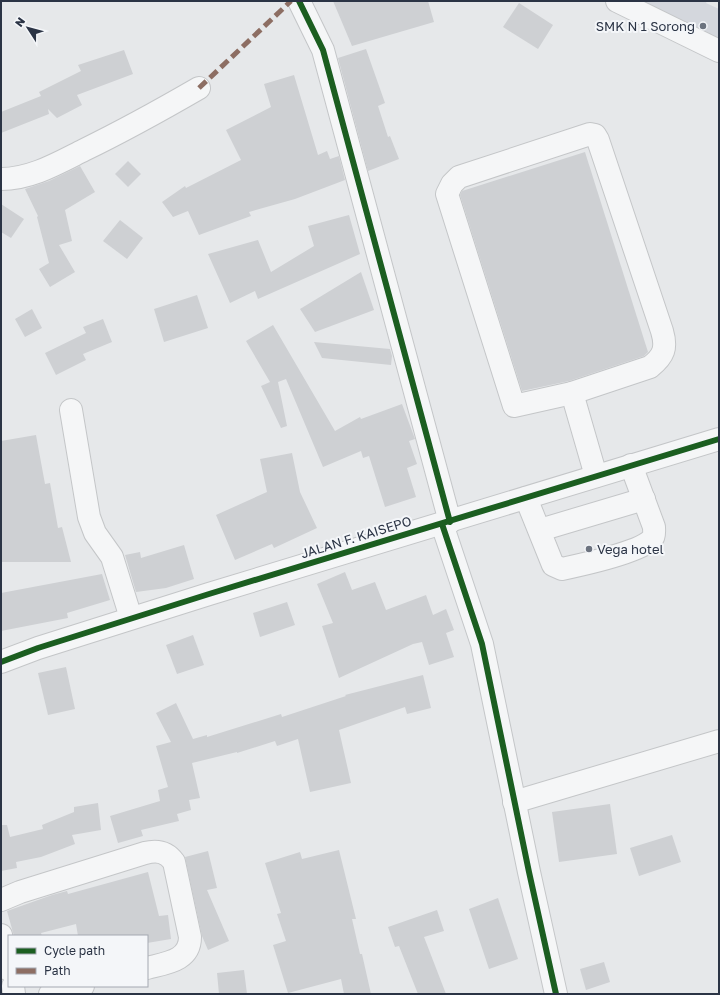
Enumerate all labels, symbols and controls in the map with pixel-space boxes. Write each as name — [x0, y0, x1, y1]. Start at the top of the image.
north arrow — [8, 8, 48, 48]
text: N — [12, 15, 27, 29]
place label: SMK N 1 Sorong — [596, 18, 695, 34]
marker: SMK N 1 Sorong — [698, 21, 708, 31]
street label: JALAN F. KAISEPO — [299, 513, 413, 561]
place label: Vega hotel — [597, 541, 664, 557]
marker: Vega hotel — [584, 544, 594, 554]
legend — [8, 935, 148, 987]
text: Cycle path — [44, 943, 105, 958]
text: Path — [44, 963, 71, 978]

